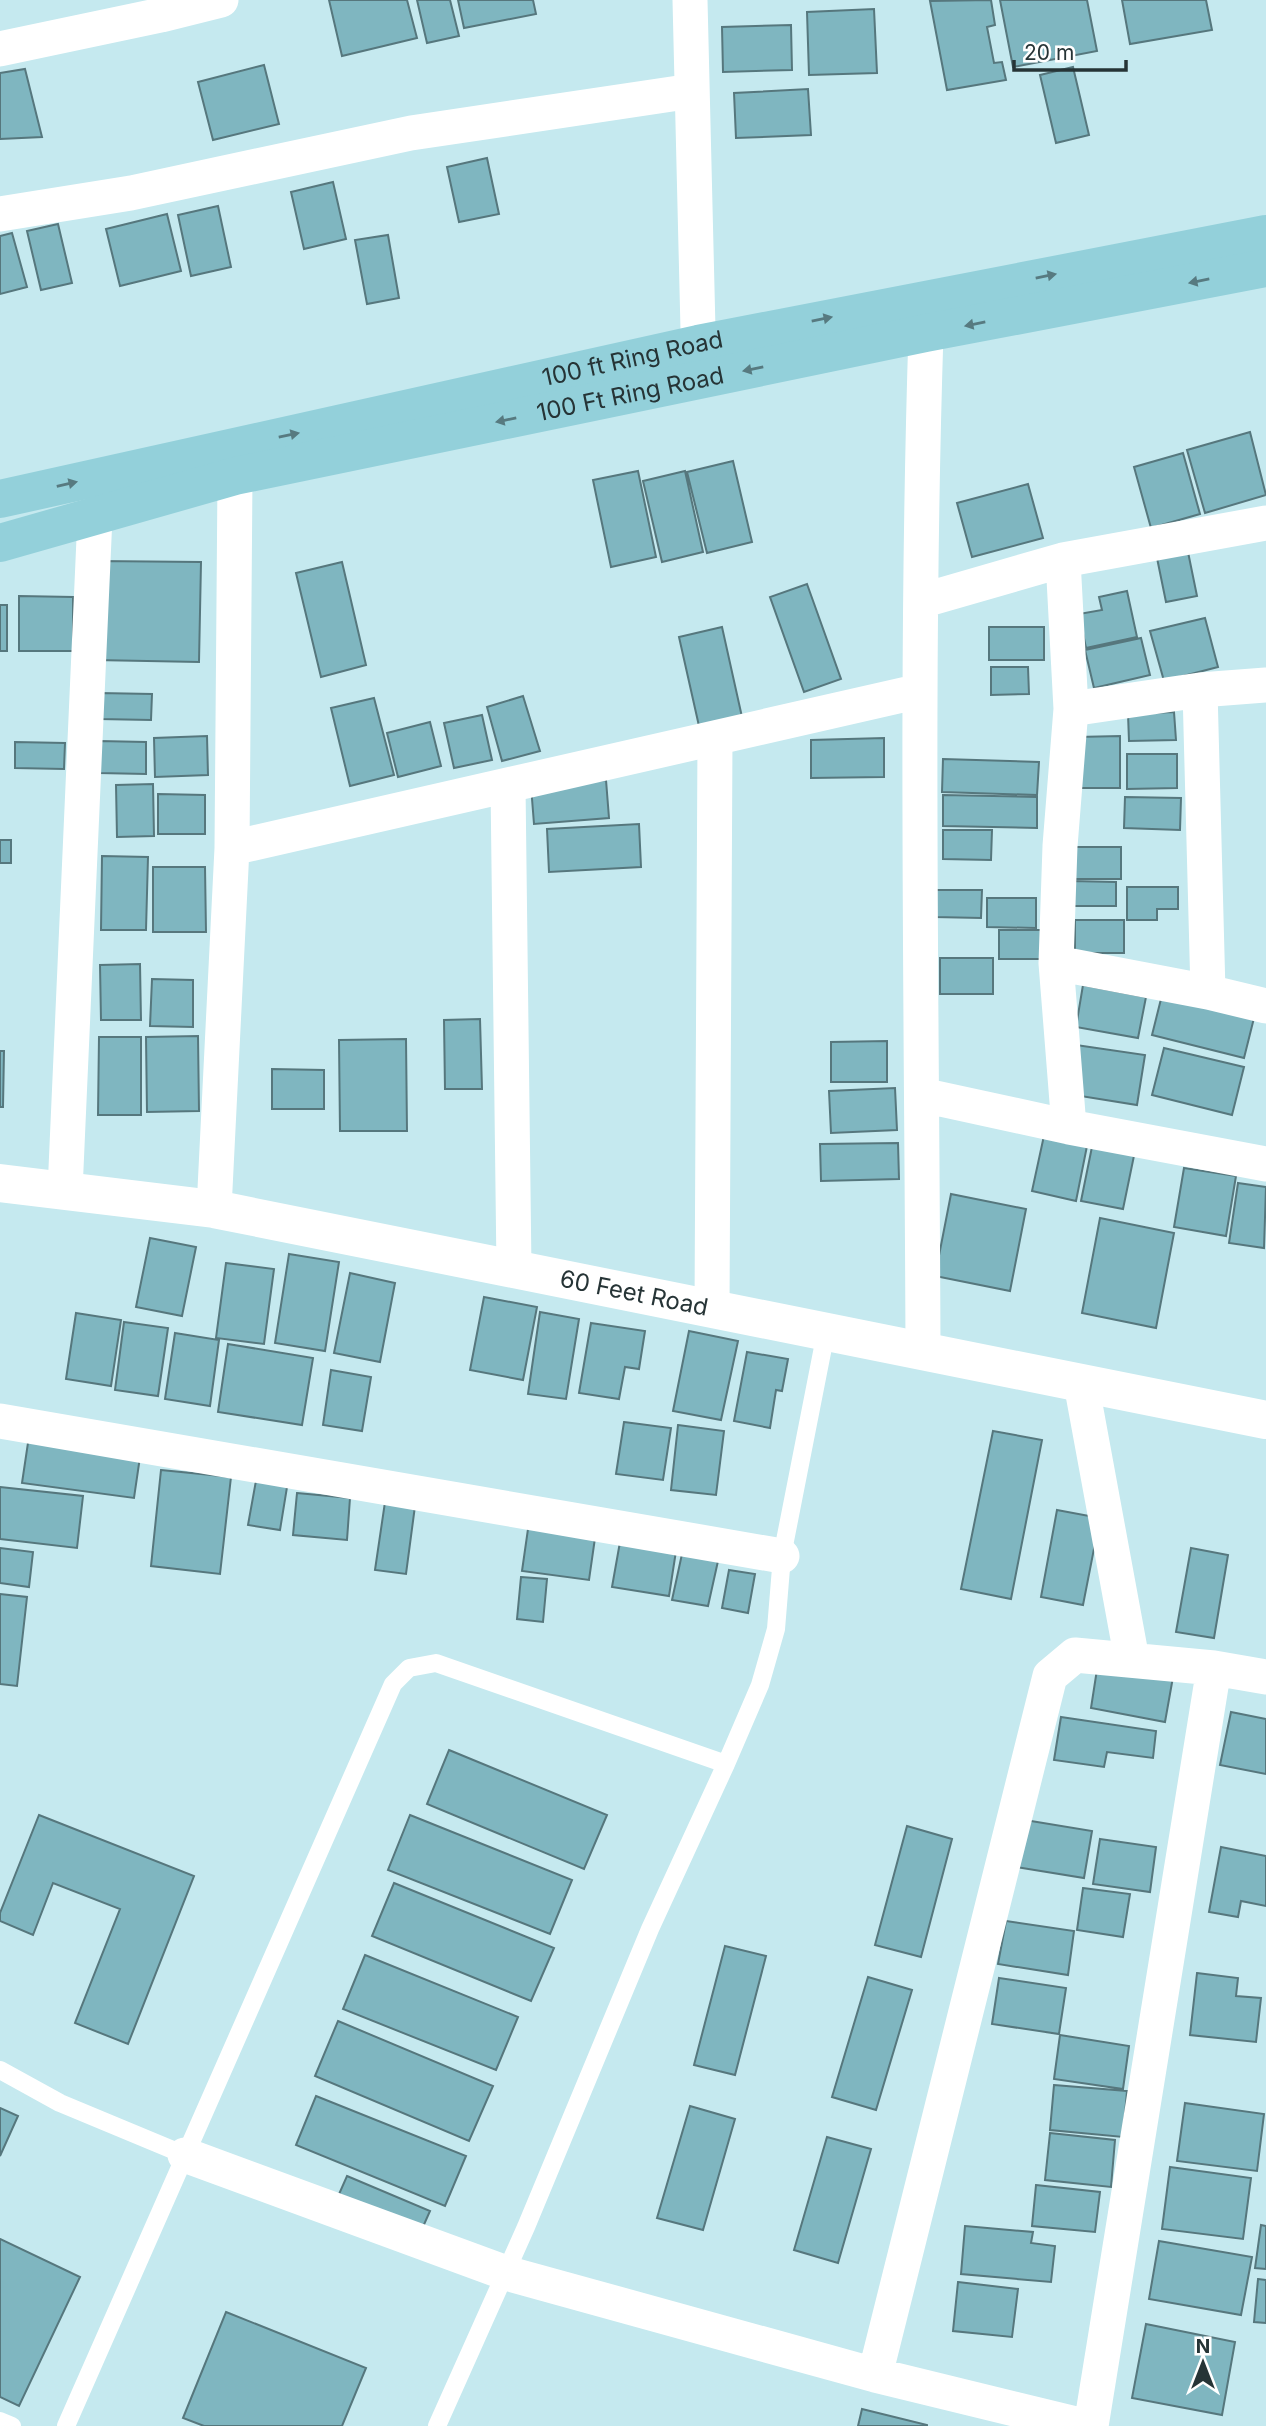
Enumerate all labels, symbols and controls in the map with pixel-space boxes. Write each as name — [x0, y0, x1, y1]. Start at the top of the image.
scale bar — [1014, 28, 1126, 72]
text: 20 m — [1024, 40, 1074, 65]
one-way arrow — [1035, 270, 1057, 281]
one-way arrow — [1188, 276, 1210, 287]
one-way arrow — [811, 314, 833, 325]
one-way arrow — [964, 318, 986, 329]
street label: 100 ft Ring Road — [539, 324, 725, 392]
street label: 100 Ft Ring Road — [534, 360, 726, 427]
one-way arrow — [742, 363, 764, 374]
one-way arrow — [495, 414, 517, 425]
one-way arrow — [278, 429, 300, 440]
one-way arrow — [56, 479, 78, 490]
street label: 60 Feet Road — [558, 1264, 711, 1322]
north arrow — [1168, 2328, 1238, 2398]
text: N — [1196, 2335, 1210, 2358]

